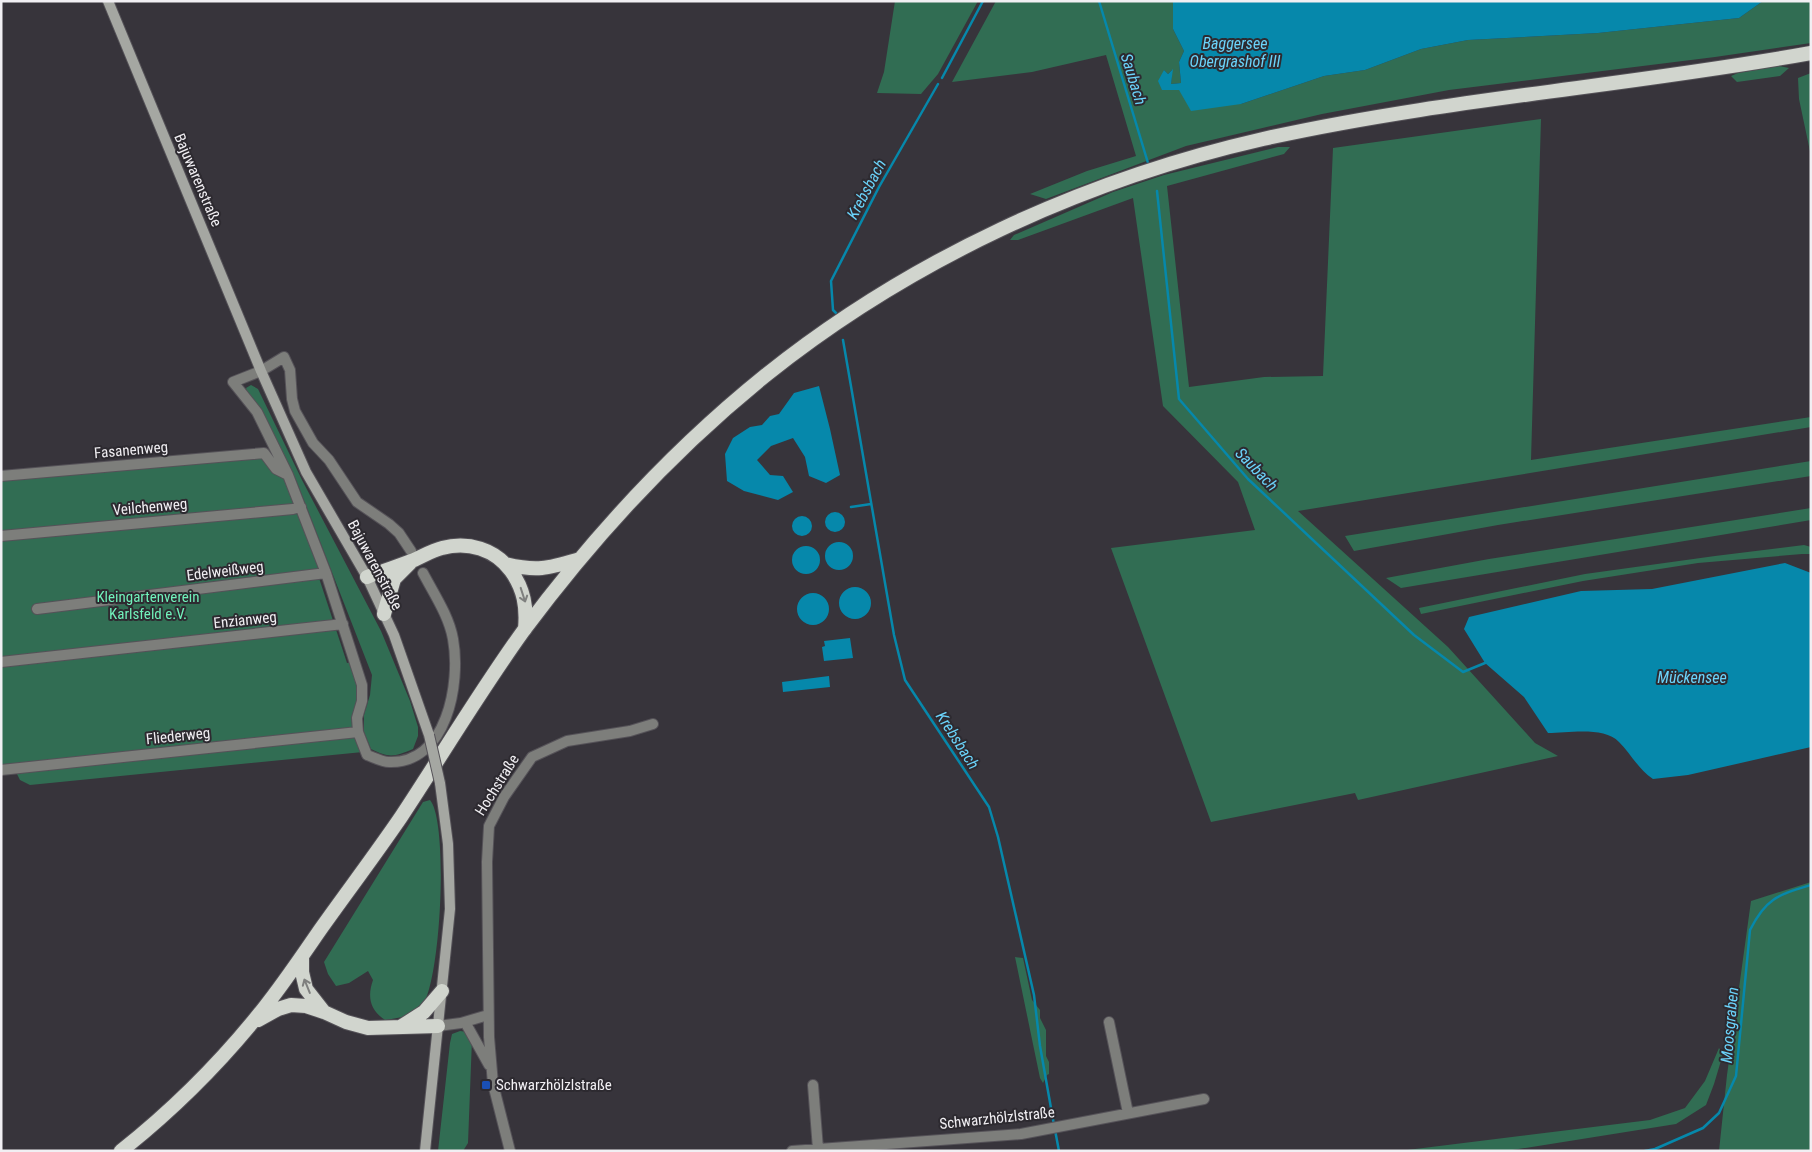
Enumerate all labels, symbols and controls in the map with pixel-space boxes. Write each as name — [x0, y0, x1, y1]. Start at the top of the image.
water label: Baggersee Obergrashof III — [1190, 34, 1281, 71]
water label: Saubach — [1117, 51, 1150, 107]
street label: Bajuwarenstraße — [170, 131, 226, 229]
water label: Krebsbach — [843, 156, 890, 222]
street label: Fasanenweg — [93, 438, 169, 462]
water label: Saubach — [1231, 444, 1282, 495]
street label: Veilchenweg — [112, 495, 188, 519]
street label: Bajuwarenstraße — [344, 517, 406, 613]
street label: Edelweißweg — [185, 557, 265, 585]
one-way arrow — [518, 586, 528, 602]
park label: Kleingartenverein Karlsfeld e.V. — [96, 588, 200, 623]
street label: Enzianweg — [213, 608, 277, 632]
water label: Mückensee — [1657, 668, 1727, 687]
water label: Krebsbach — [932, 708, 983, 773]
street label: Fliederweg — [145, 724, 211, 748]
street label: Hochstraße — [471, 751, 523, 819]
one-way arrow — [302, 979, 311, 994]
water label: Moosgraben — [1717, 986, 1742, 1064]
place label: Schwarzhölzlstraße — [496, 1076, 612, 1094]
marker: Schwarzhölzlstraße — [480, 1079, 492, 1091]
street label: Schwarzhölzlstraße — [938, 1103, 1056, 1133]

